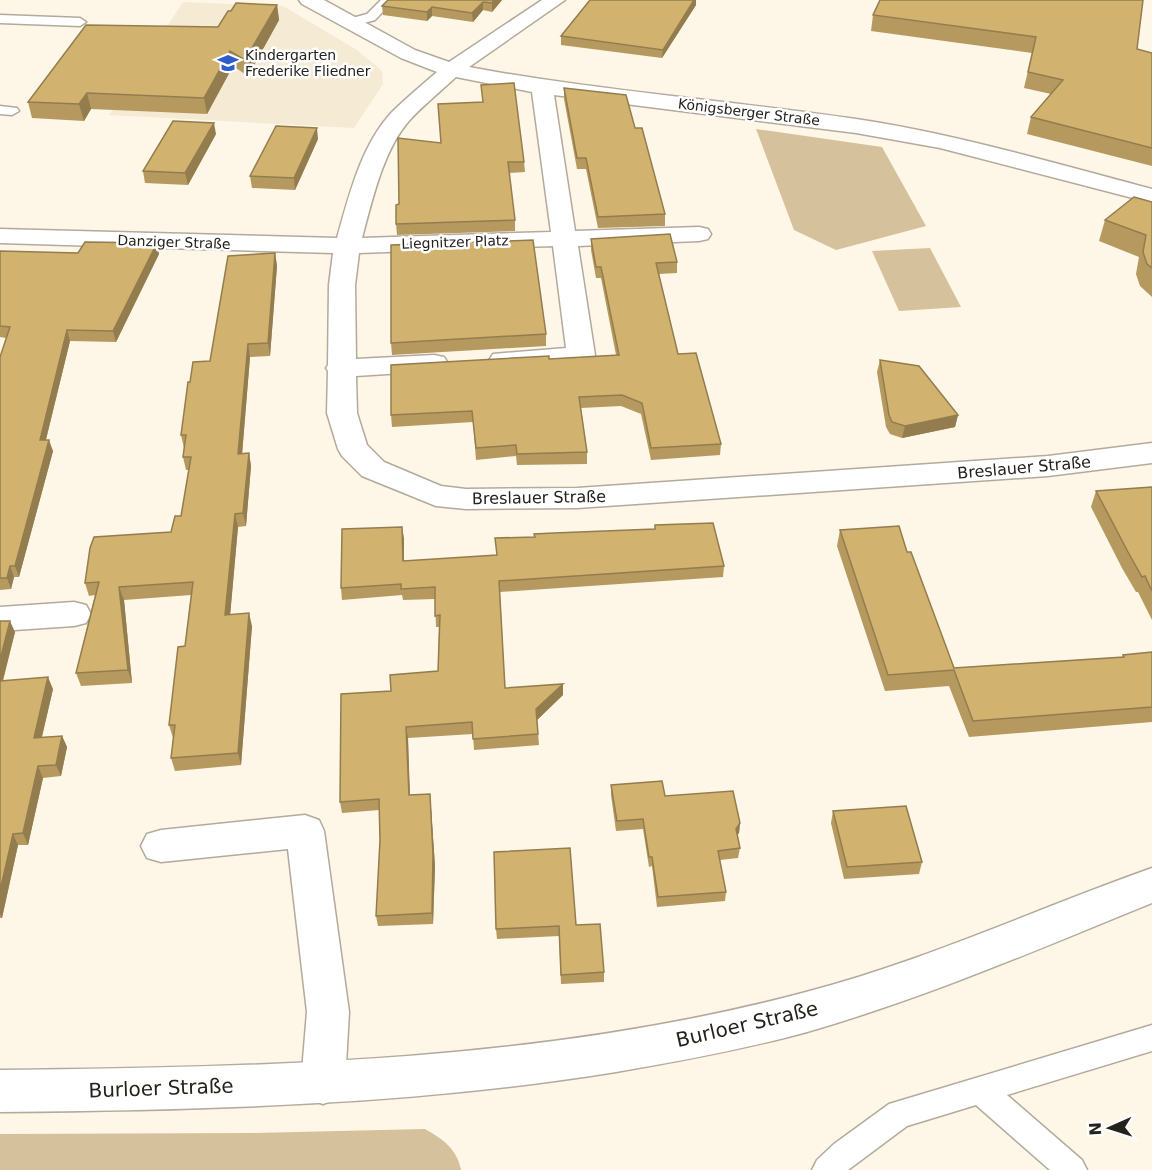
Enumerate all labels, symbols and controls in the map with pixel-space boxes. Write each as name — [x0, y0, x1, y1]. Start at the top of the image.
place label: Kindergarten Frederike Fliedner — [245, 47, 371, 79]
school or university icon: Kindergarten Frederike Fliedner — [216, 51, 240, 75]
street label: Königsberger Straße — [677, 95, 821, 129]
street label: Danziger Straße — [117, 232, 231, 252]
street label: Liegnitzer Platz — [401, 232, 509, 252]
street label: Breslauer Straße — [956, 452, 1092, 483]
street label: Breslauer Straße — [472, 487, 606, 508]
street label: Burloer Straße — [674, 996, 820, 1052]
street label: Burloer Straße — [88, 1073, 234, 1103]
north arrow — [1080, 1098, 1140, 1158]
text: N — [1086, 1122, 1105, 1136]

